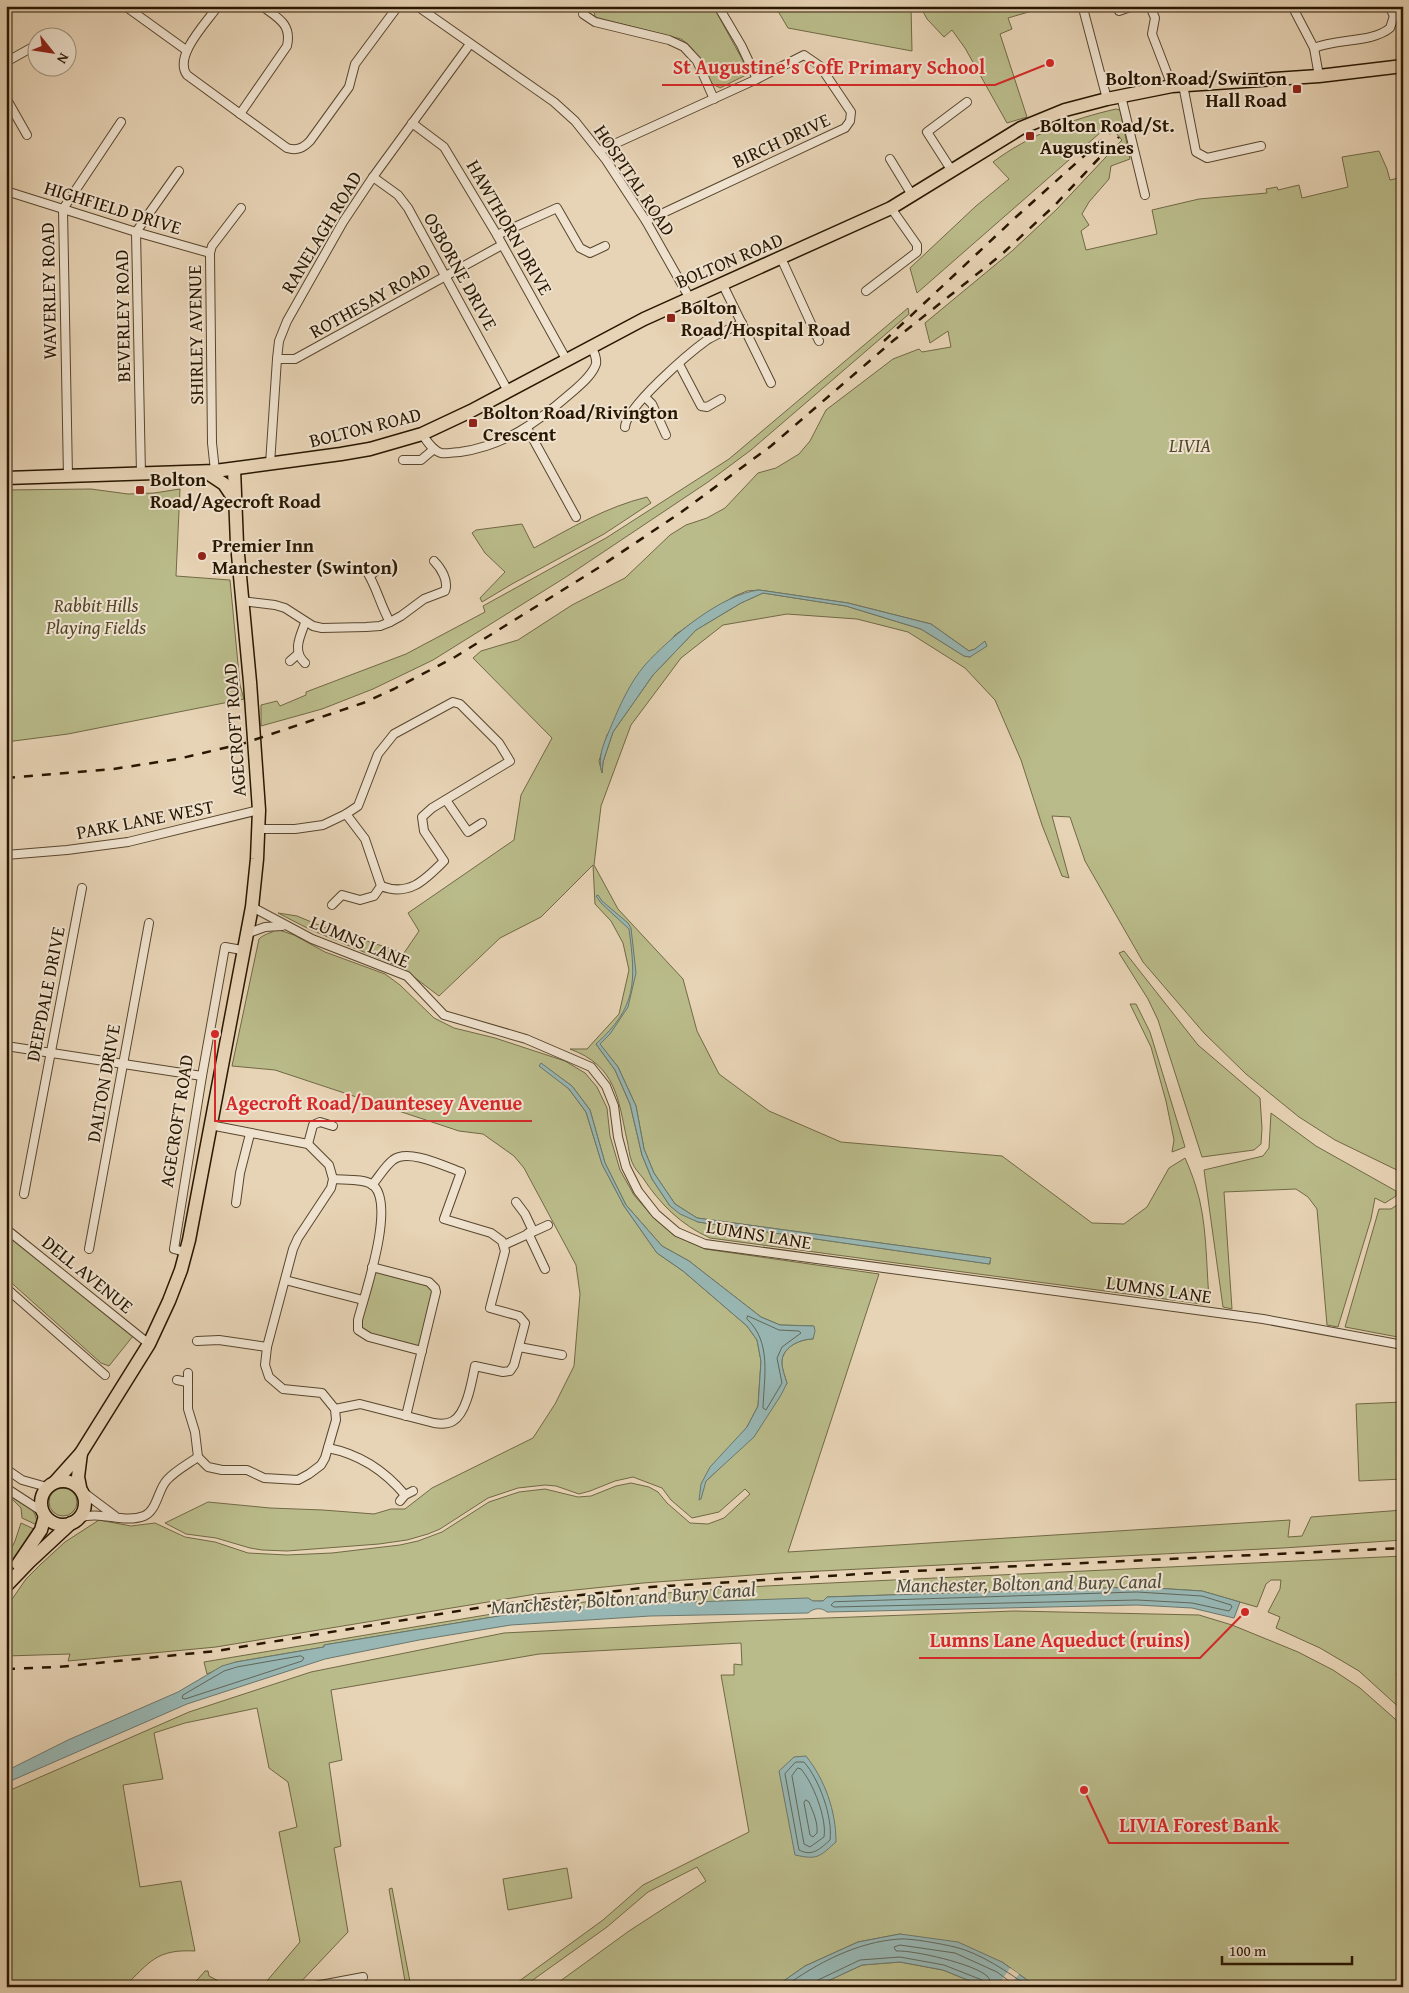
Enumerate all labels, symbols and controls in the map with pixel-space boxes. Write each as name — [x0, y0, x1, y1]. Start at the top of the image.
north arrow — [28, 28, 78, 78]
text: N — [52, 49, 74, 68]
callout: St Augustine's CofE Primary School — [662, 50, 995, 85]
text: St Augustine's CofE Primary School — [673, 52, 985, 81]
place label: Bolton Road/Swinton Hall Road — [1106, 64, 1288, 114]
marker: Bolton Road/Swinton Hall Road — [1291, 83, 1303, 95]
street label: BIRCH DRIVE — [727, 105, 835, 175]
place label: Bolton Road/St. Augustines — [1040, 111, 1175, 161]
street label: HOSPITAL ROAD — [587, 119, 683, 241]
marker: Bolton Road/St. Augustines — [1024, 130, 1036, 142]
street label: HAWTHORN DRIVE — [460, 154, 560, 300]
street label: RANELAGH ROAD — [273, 166, 369, 298]
street label: HIGHFIELD DRIVE — [41, 173, 186, 241]
street label: OSBORNE DRIVE — [417, 207, 505, 335]
street label: WAVERLEY ROAD — [33, 222, 63, 360]
street label: BOLTON ROAD — [671, 225, 787, 295]
street label: BEVERLEY ROAD — [107, 249, 137, 383]
street label: ROTHESAY ROAD — [304, 255, 436, 345]
street label: SHIRLEY AVENUE — [180, 264, 210, 405]
place label: Bolton Road/Hospital Road — [681, 293, 850, 343]
marker: Bolton Road/Hospital Road — [665, 312, 677, 324]
place label: Bolton Road/Rivington Crescent — [483, 398, 679, 448]
street label: BOLTON ROAD — [306, 400, 424, 454]
marker: Bolton Road/Rivington Crescent — [467, 417, 479, 429]
park label: LIVIA — [1168, 431, 1211, 459]
place label: Bolton Road/Agecroft Road — [150, 465, 321, 515]
marker: Bolton Road/Agecroft Road — [134, 484, 146, 496]
place label: Premier Inn Manchester (Swinton) — [212, 531, 398, 581]
marker: Premier Inn Manchester (Swinton) — [196, 550, 208, 562]
park label: Rabbit Hills Playing Fields — [45, 591, 146, 641]
street label: AGECROFT ROAD — [215, 662, 253, 798]
street label: PARK LANE WEST — [74, 792, 217, 846]
street label: LUMNS LANE — [306, 907, 415, 975]
street label: DEEPDALE DRIVE — [18, 924, 72, 1064]
street label: DALTON DRIVE — [79, 1021, 127, 1144]
street label: AGECROFT ROAD — [152, 1053, 200, 1189]
callout: Agecroft Road/Dauntesey Avenue — [215, 1086, 532, 1121]
text: Agecroft Road/Dauntesey Avenue — [226, 1088, 523, 1117]
street label: LUMNS LANE — [704, 1212, 814, 1256]
street label: DELL AVENUE — [36, 1228, 140, 1320]
street label: LUMNS LANE — [1105, 1268, 1214, 1310]
water label: Manchester, Bolton and Bury Canal — [896, 1566, 1162, 1599]
water label: Manchester, Bolton and Bury Canal — [489, 1574, 757, 1621]
callout: Lumns Lane Aqueduct (ruins) — [919, 1623, 1200, 1658]
text: Lumns Lane Aqueduct (ruins) — [930, 1625, 1190, 1654]
callout: LIVIA Forest Bank — [1109, 1808, 1289, 1843]
text: LIVIA Forest Bank — [1119, 1810, 1279, 1839]
scale bar — [1222, 1933, 1352, 1965]
text: 100 m — [1229, 1940, 1267, 1961]

